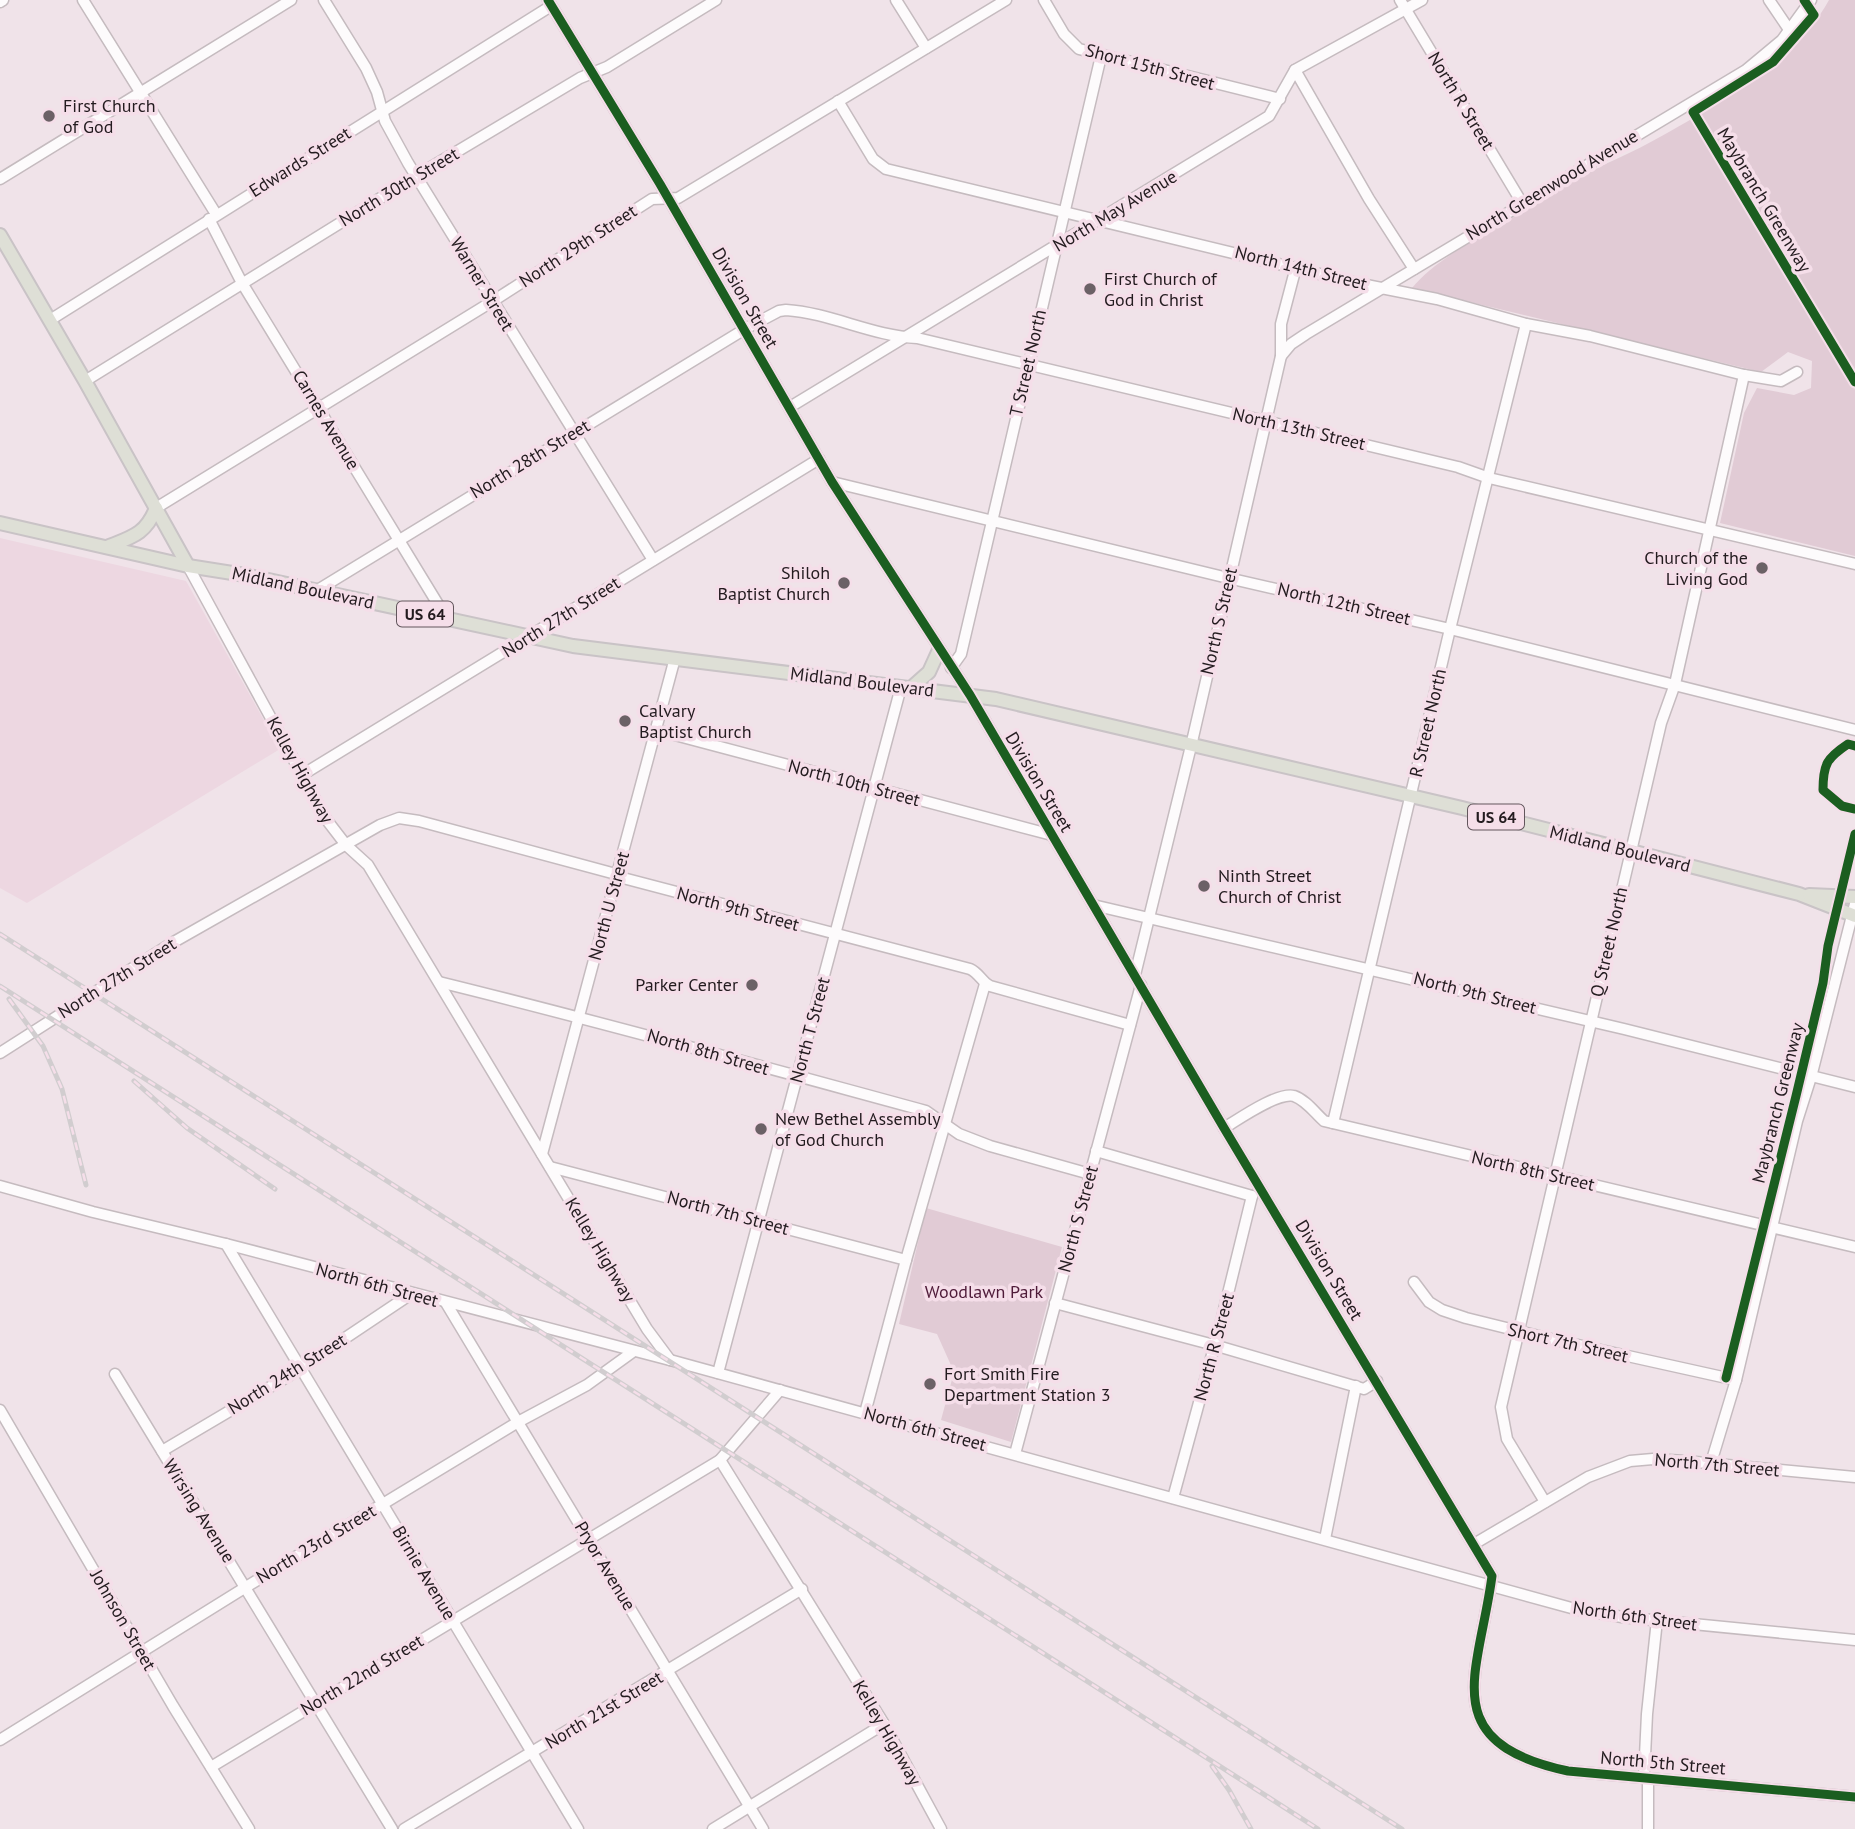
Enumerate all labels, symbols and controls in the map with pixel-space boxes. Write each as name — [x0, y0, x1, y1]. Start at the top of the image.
street label: Short 15th Street — [1083, 38, 1217, 95]
street label: North R Street — [1423, 47, 1500, 154]
place label: First Church of God — [63, 94, 156, 138]
marker: First Church of God — [41, 108, 57, 124]
street label: Edwards Street — [245, 121, 355, 202]
street label: Maybranch Greenway — [1712, 123, 1817, 277]
street label: North Greenwood Avenue — [1462, 124, 1642, 245]
street label: North 30th Street — [335, 142, 463, 231]
street label: North May Avenue — [1049, 165, 1181, 257]
street label: North 29th Street — [515, 199, 641, 292]
street label: Warner Street — [446, 233, 519, 335]
street label: North 14th Street — [1233, 240, 1370, 295]
street label: Division Street — [707, 243, 784, 352]
place label: First Church of God in Christ — [1104, 267, 1218, 311]
marker: First Church of God in Christ — [1082, 281, 1098, 297]
street label: T Street North — [1004, 307, 1051, 419]
street label: Carnes Avenue — [288, 366, 365, 474]
street label: North 13th Street — [1230, 402, 1368, 455]
street label: North 28th Street — [466, 414, 594, 503]
place label: Church of the Living God — [1644, 546, 1748, 590]
marker: Church of the Living God — [1754, 560, 1770, 576]
street label: Midland Boulevard — [230, 561, 376, 614]
place label: Shiloh Baptist Church — [718, 561, 830, 605]
street label: North S Street — [1195, 565, 1242, 677]
street label: North 27th Street — [497, 571, 624, 662]
marker: Shiloh Baptist Church — [836, 575, 852, 591]
street label: North 12th Street — [1275, 577, 1413, 630]
road number: US 64 — [397, 601, 453, 626]
street label: Midland Boulevard — [789, 661, 935, 702]
street label: R Street North — [1404, 666, 1451, 779]
place label: Calvary Baptist Church — [639, 699, 752, 743]
street label: Kelley Highway — [262, 713, 339, 827]
marker: Calvary Baptist Church — [617, 713, 633, 729]
street label: Division Street — [1001, 727, 1078, 836]
street label: North 10th Street — [786, 754, 923, 811]
road number: US 64 — [1468, 804, 1524, 830]
street label: Midland Boulevard — [1547, 820, 1693, 877]
street label: North U Street — [583, 849, 634, 963]
place label: Ninth Street Church of Christ — [1218, 864, 1341, 908]
marker: Ninth Street Church of Christ — [1196, 878, 1212, 894]
street label: North 9th Street — [674, 881, 802, 936]
street label: Q Street North — [1585, 885, 1632, 999]
street label: North 27th Street — [53, 932, 180, 1023]
street label: North 9th Street — [1411, 966, 1539, 1019]
place label: Parker Center — [635, 973, 738, 996]
street label: North T Street — [784, 974, 835, 1085]
marker: Parker Center — [744, 977, 760, 993]
street label: Maybranch Greenway — [1746, 1020, 1809, 1185]
street label: North 8th Street — [645, 1023, 772, 1080]
place label: New Bethel Assembly of God Church — [775, 1107, 941, 1151]
marker: New Bethel Assembly of God Church — [753, 1121, 769, 1137]
street label: North 8th Street — [1469, 1145, 1597, 1196]
street label: North S Street — [1052, 1163, 1103, 1275]
street label: North 7th Street — [665, 1185, 792, 1240]
street label: Kelley Highway — [560, 1193, 641, 1307]
street label: Division Street — [1291, 1215, 1368, 1324]
street label: North 6th Street — [313, 1257, 441, 1312]
park label: Woodlawn Park — [925, 1280, 1044, 1303]
street label: North R Street — [1188, 1290, 1239, 1403]
street label: Short 7th Street — [1506, 1318, 1630, 1368]
street label: North 24th Street — [223, 1328, 350, 1419]
place label: Fort Smith Fire Department Station 3 — [944, 1362, 1110, 1406]
marker: Fort Smith Fire Department Station 3 — [922, 1376, 938, 1392]
street label: North 6th Street — [861, 1401, 989, 1456]
street label: North 7th Street — [1654, 1448, 1780, 1481]
street label: Wirsing Avenue — [158, 1455, 240, 1567]
street label: North 23rd Street — [252, 1499, 380, 1588]
street label: Pryor Avenue — [570, 1517, 641, 1615]
street label: Birnie Avenue — [387, 1522, 462, 1624]
street label: Johnson Street — [85, 1564, 162, 1674]
street label: North 6th Street — [1571, 1595, 1699, 1636]
street label: North 22nd Street — [296, 1629, 427, 1720]
street label: North 21st Street — [541, 1665, 667, 1754]
street label: Kelley Highway — [848, 1676, 927, 1790]
street label: North 5th Street — [1599, 1746, 1727, 1779]

